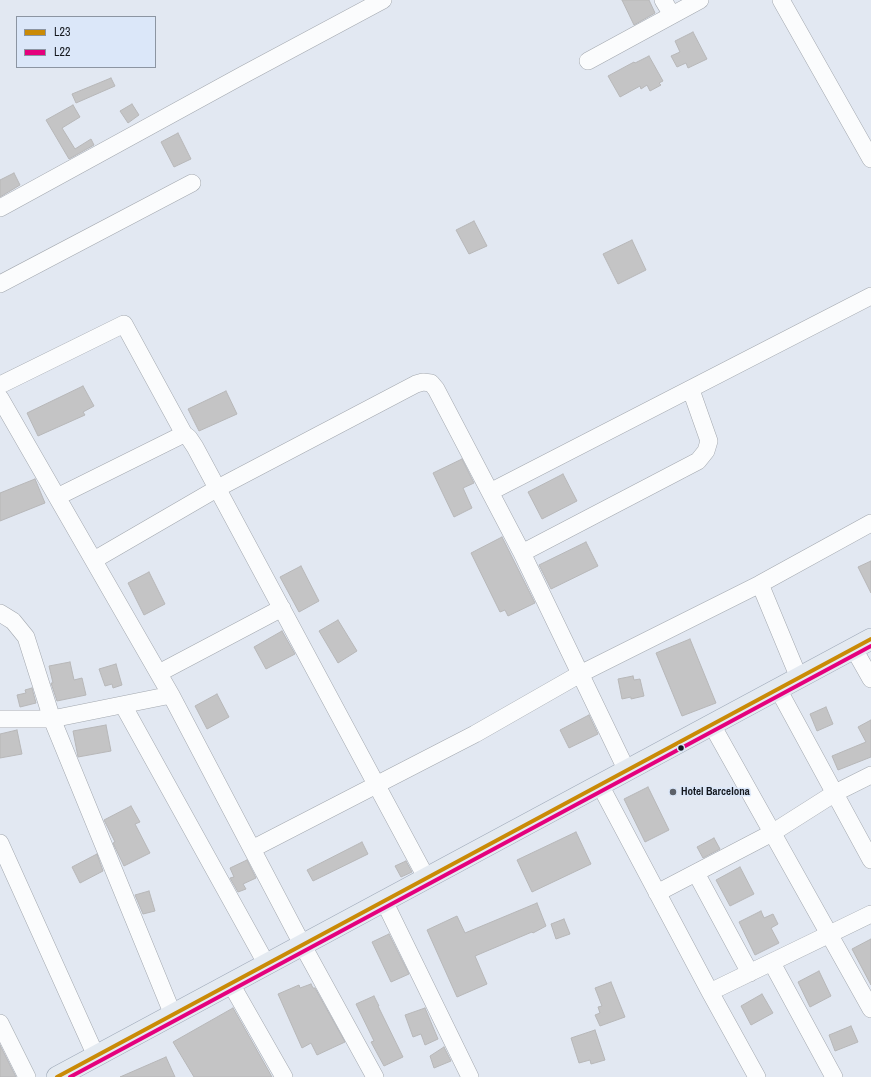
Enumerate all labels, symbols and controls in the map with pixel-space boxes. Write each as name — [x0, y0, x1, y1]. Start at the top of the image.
legend — [16, 16, 156, 68]
text: L23 — [54, 24, 70, 40]
text: L22 — [54, 44, 70, 60]
unlabelled marker — [676, 743, 686, 753]
place label: Hotel Barcelona — [681, 785, 750, 799]
marker: Hotel Barcelona — [668, 787, 678, 797]

